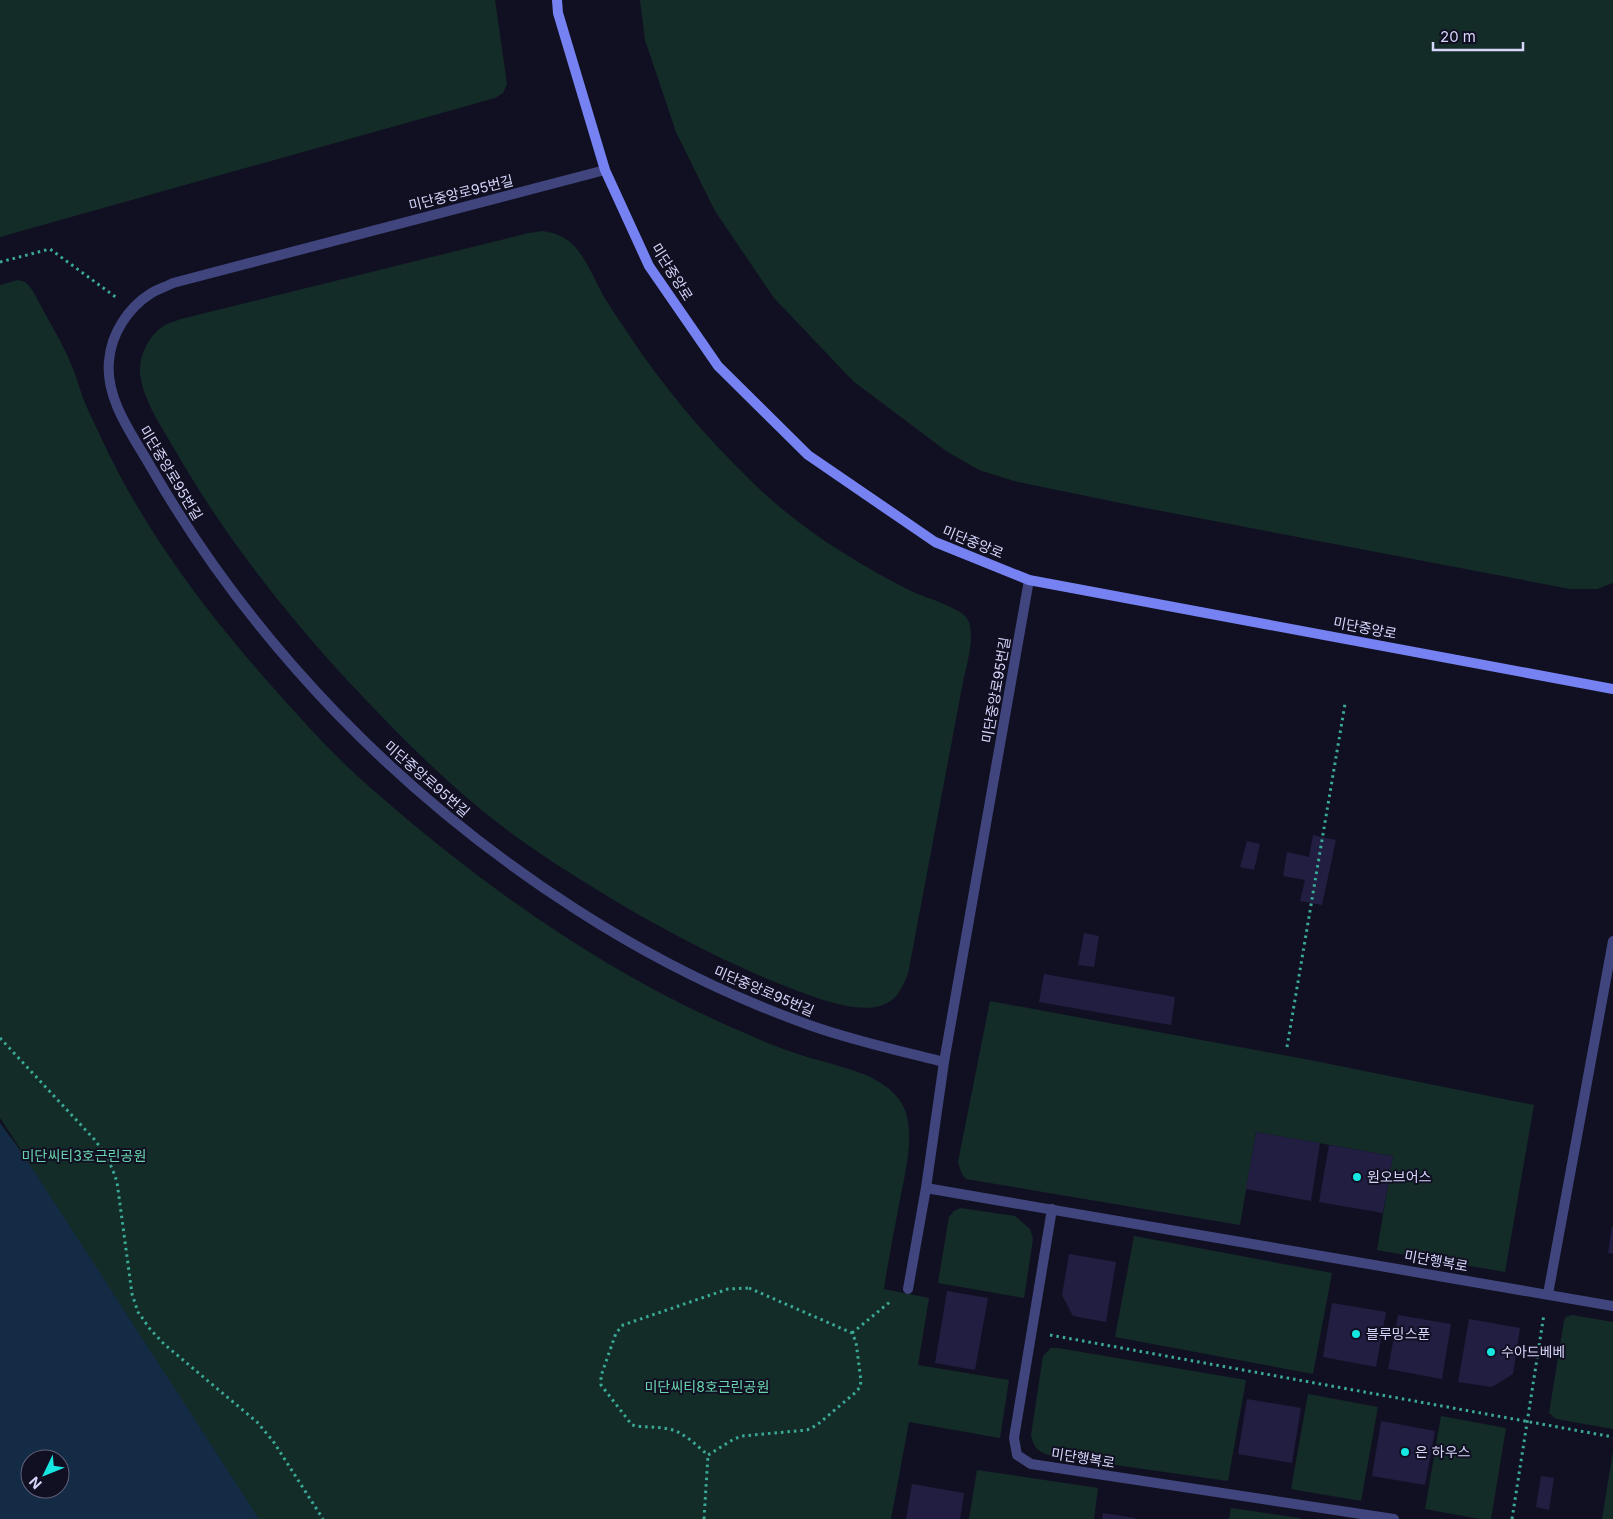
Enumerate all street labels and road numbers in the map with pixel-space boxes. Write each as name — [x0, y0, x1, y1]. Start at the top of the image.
street label: 미단중앙로95번길 — [407, 171, 515, 214]
street label: 미단중앙로 — [648, 240, 697, 304]
street label: 미단중앙로95번길 — [136, 422, 206, 523]
street label: 미단중앙로 — [940, 522, 1006, 562]
street label: 미단중앙로 — [1332, 613, 1398, 642]
street label: 미단중앙로95번길 — [978, 636, 1013, 744]
street label: 미단중앙로95번길 — [381, 737, 473, 820]
street label: 미단중앙로95번길 — [711, 962, 817, 1019]
street label: 미단행복로 — [1403, 1247, 1469, 1274]
street label: 미단행복로 — [1050, 1444, 1116, 1471]

